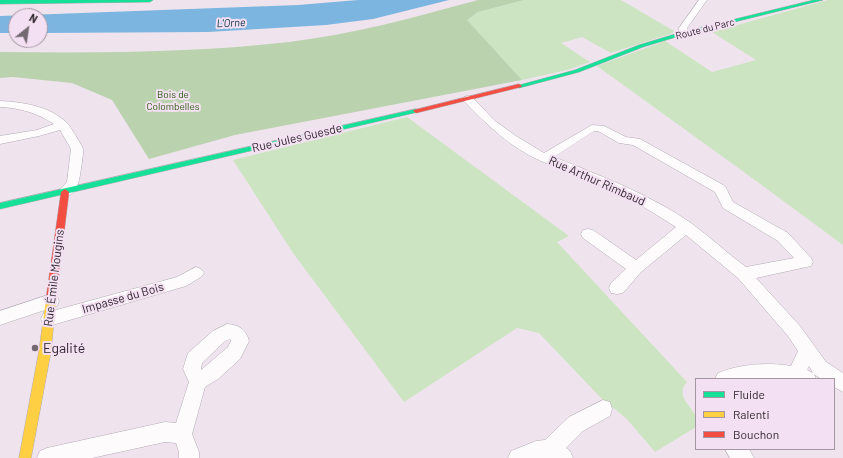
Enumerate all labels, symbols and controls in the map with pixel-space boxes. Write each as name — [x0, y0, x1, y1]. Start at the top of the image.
north arrow — [8, 8, 48, 48]
text: N — [27, 11, 40, 25]
water label: L'Orne — [216, 16, 246, 30]
street label: Route du Parc — [674, 16, 736, 42]
park label: Bois de Colombelles — [147, 89, 199, 112]
street label: Rue Jules Guesde — [251, 121, 343, 155]
street label: Rue Arthur Rimbaud — [546, 153, 648, 209]
street label: Rue Émile Mougins — [41, 229, 67, 327]
street label: Impasse du Bois — [81, 279, 165, 317]
place label: Egalité — [43, 340, 85, 356]
marker: Egalité — [30, 343, 40, 353]
legend — [695, 378, 835, 450]
text: Fluide — [733, 387, 765, 401]
text: Ralenti — [733, 407, 770, 421]
text: Bouchon — [733, 427, 779, 441]

